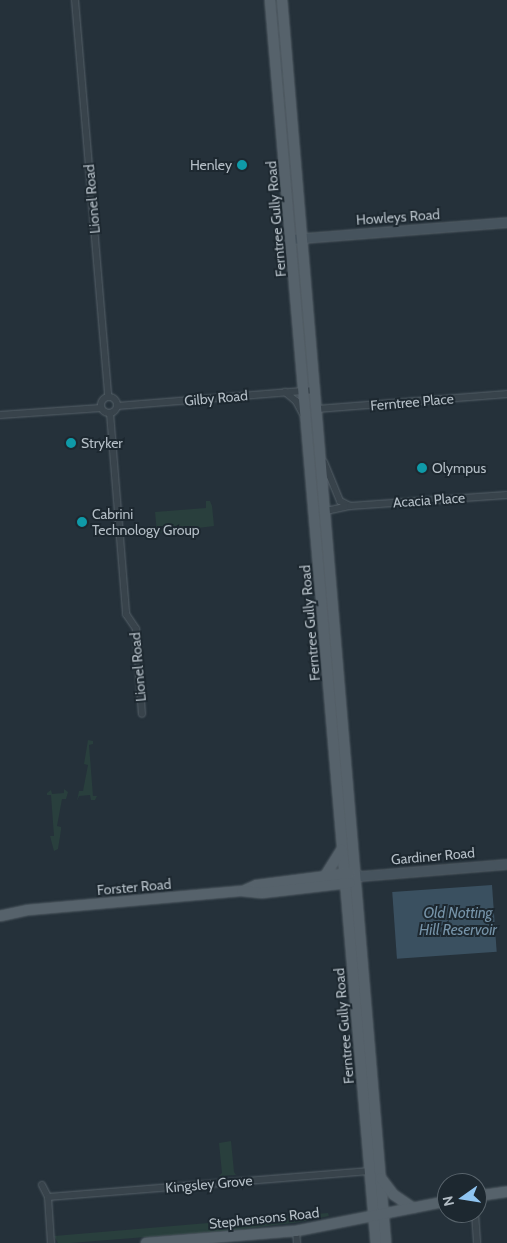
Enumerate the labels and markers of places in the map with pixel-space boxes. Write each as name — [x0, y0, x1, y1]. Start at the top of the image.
place label: Henley — [190, 157, 232, 173]
marker: Henley — [236, 159, 248, 171]
place label: Stryker — [81, 435, 123, 451]
marker: Stryker — [65, 437, 77, 449]
place label: Olympus — [432, 460, 486, 476]
marker: Olympus — [416, 462, 428, 474]
place label: Cabrini Technology Group — [92, 506, 200, 538]
marker: Cabrini Technology Group — [76, 516, 88, 528]

